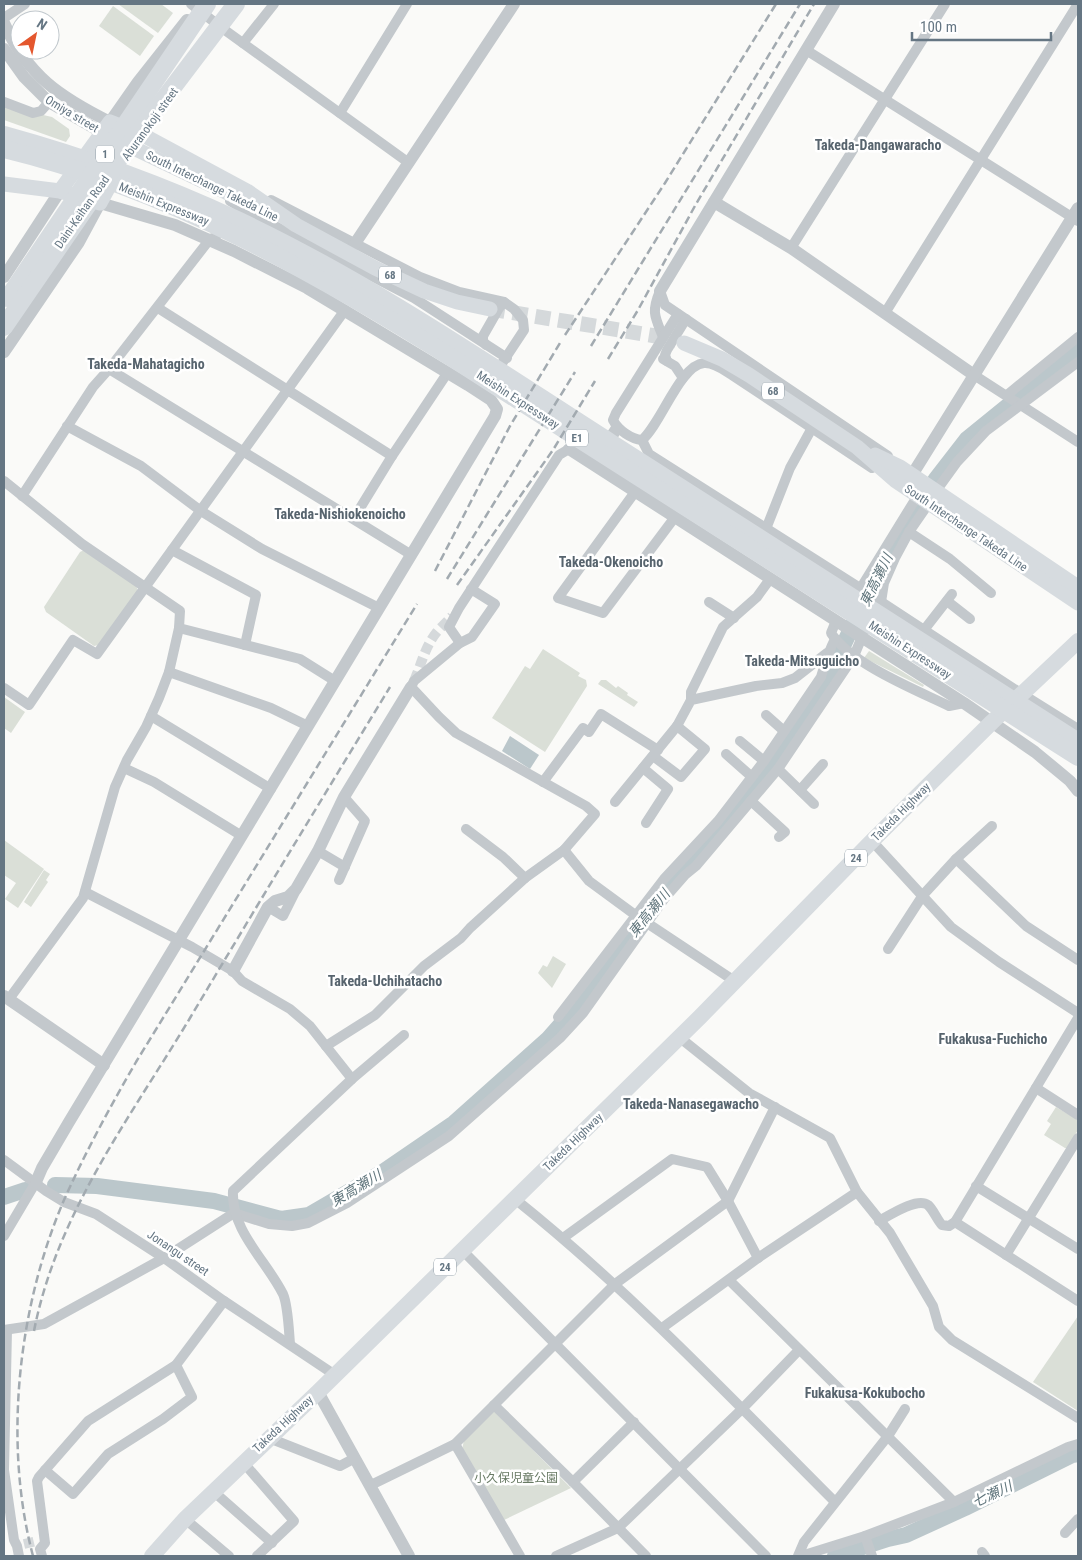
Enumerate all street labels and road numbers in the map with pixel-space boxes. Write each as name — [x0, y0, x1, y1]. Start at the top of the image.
street label: Aburanokoji street — [119, 84, 181, 163]
street label: Omiya street — [43, 93, 102, 136]
road number: 1 — [96, 146, 114, 162]
street label: South Interchange Takeda Line — [144, 148, 281, 224]
street label: Daini-Keihan Road — [52, 173, 112, 251]
street label: Meishin Expressway — [117, 180, 211, 228]
road number: 68 — [379, 266, 401, 284]
street label: Meishin Expressway — [474, 368, 562, 432]
road number: 68 — [762, 382, 784, 400]
road number: E1 — [566, 429, 588, 446]
street label: South Interchange Takeda Line — [902, 482, 1030, 575]
street label: Meishin Expressway — [866, 618, 954, 682]
street label: Takeda Highway — [869, 780, 933, 844]
road number: 24 — [845, 850, 867, 866]
street label: Takeda Highway — [540, 1110, 606, 1174]
street label: Jonangu street — [145, 1227, 212, 1279]
road number: 24 — [434, 1258, 456, 1276]
street label: Takeda Highway — [250, 1393, 316, 1455]

